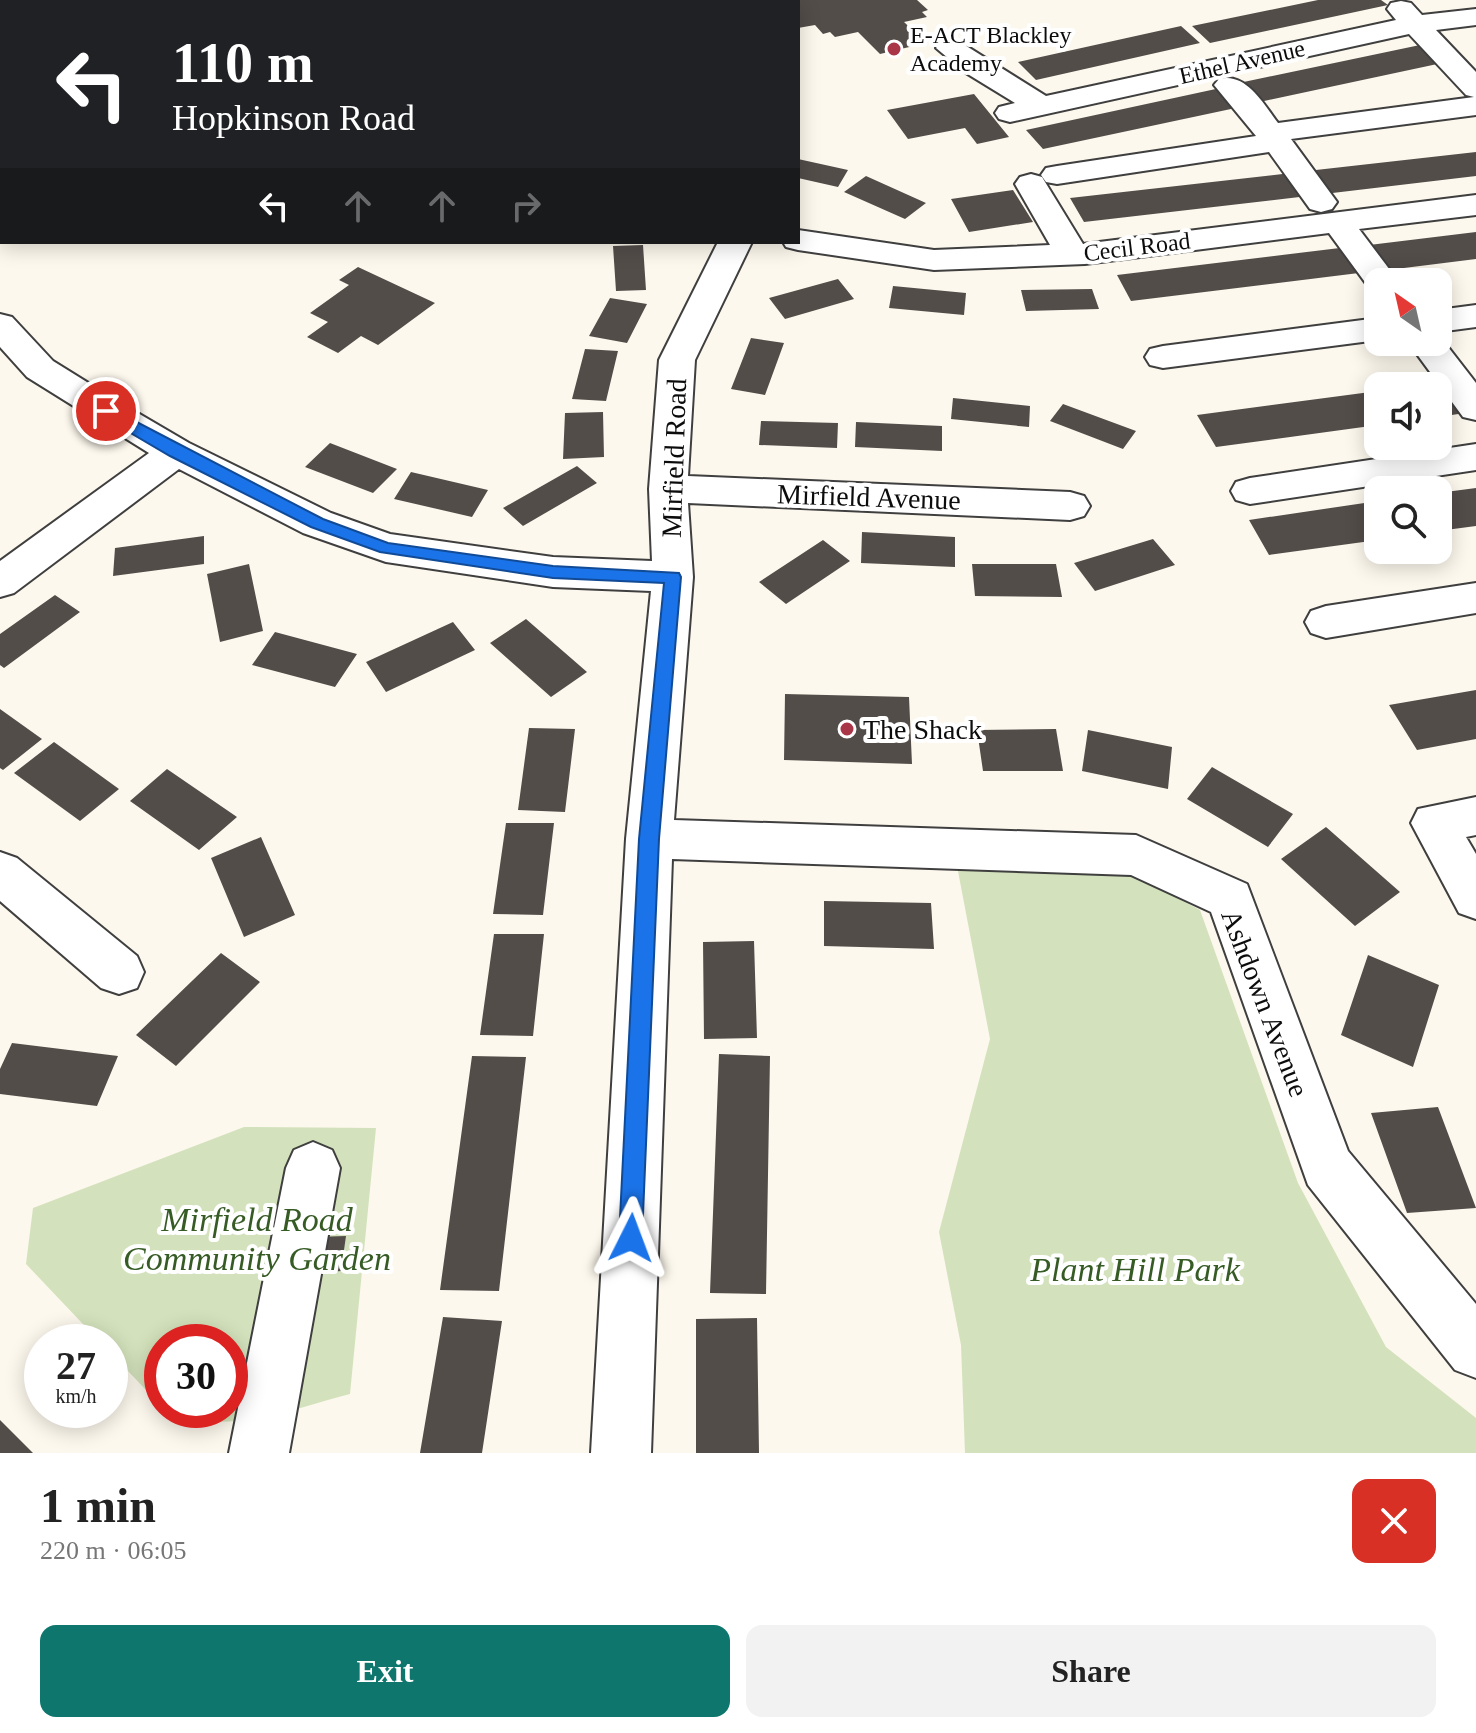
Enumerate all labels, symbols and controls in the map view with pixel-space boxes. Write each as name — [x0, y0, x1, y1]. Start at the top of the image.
place label: E-ACT Blackley Academy — [910, 22, 1072, 76]
icon: left — [40, 32, 144, 136]
text: 110 m — [172, 32, 314, 94]
street label: Ethel Avenue — [1177, 35, 1307, 89]
marker: E-ACT Blackley Academy — [885, 40, 903, 58]
text: Hopkinson Road — [172, 98, 415, 138]
icon: left — [252, 184, 296, 228]
icon: ahead — [336, 184, 380, 228]
icon: ahead — [420, 184, 464, 228]
icon: right — [504, 184, 548, 228]
street label: Cecil Road — [1082, 228, 1192, 266]
north arrow — [1364, 268, 1452, 356]
map controls — [1364, 268, 1452, 564]
button: sound — [1364, 372, 1452, 460]
pin — [72, 377, 140, 445]
street label: Mirfield Road — [656, 378, 692, 538]
icon: arrive — [84, 389, 128, 433]
button: search — [1364, 476, 1452, 564]
street label: Mirfield Avenue — [777, 478, 961, 516]
place label: The Shack — [863, 714, 982, 745]
marker: The Shack — [838, 720, 856, 738]
street label: Ashdown Avenue — [1215, 905, 1315, 1101]
position arrow — [589, 1196, 673, 1280]
park label: Mirfield Road Community Garden — [123, 1201, 391, 1277]
park label: Plant Hill Park — [1029, 1251, 1241, 1288]
speed limit sign: 30 — [144, 1324, 248, 1428]
text: 27 — [56, 1343, 96, 1388]
text: km/h — [55, 1385, 97, 1407]
text: 1 min — [40, 1479, 156, 1532]
button: close — [1352, 1479, 1436, 1563]
text: 220 m · 06:05 — [40, 1536, 187, 1565]
button: Exit — [40, 1625, 730, 1717]
button: Share — [746, 1625, 1436, 1717]

